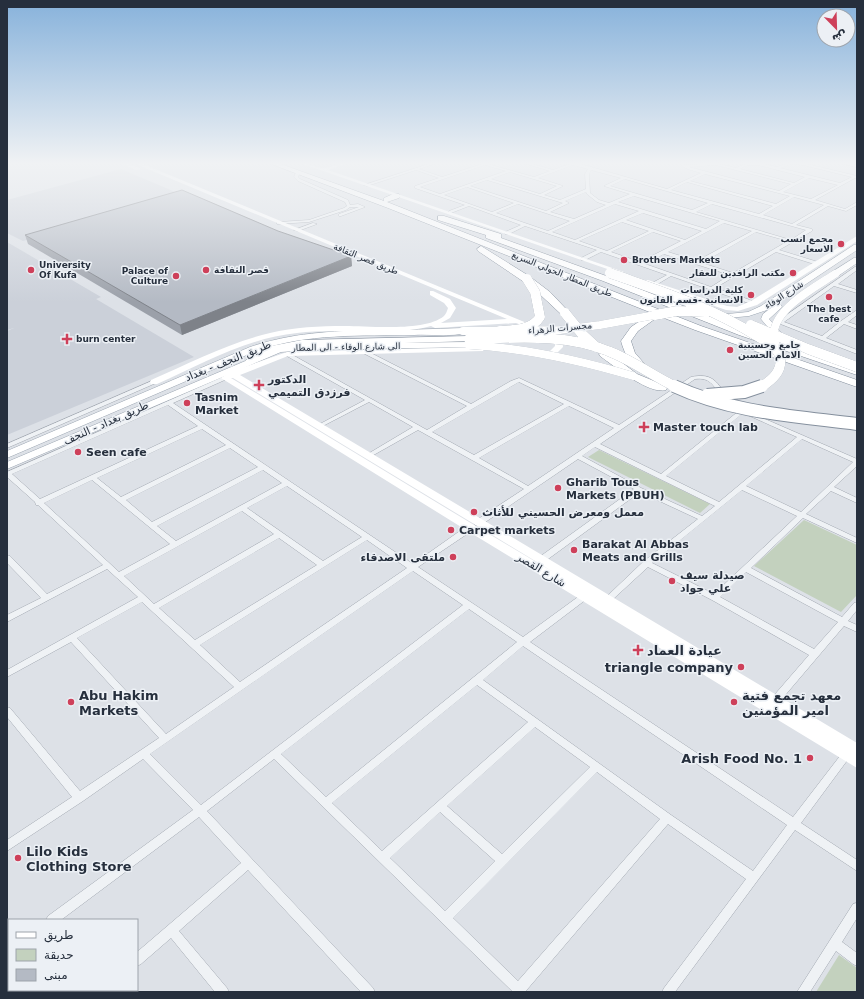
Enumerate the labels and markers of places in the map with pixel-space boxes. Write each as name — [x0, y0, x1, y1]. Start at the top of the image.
place label: مجمع انسب الاسعار — [780, 234, 833, 255]
marker: مجمع انسب الاسعار — [836, 239, 846, 249]
marker: Brothers Markets — [619, 255, 629, 265]
place label: Brothers Markets — [632, 255, 720, 265]
place label: University Of Kufa — [39, 260, 91, 280]
marker: University Of Kufa — [26, 265, 36, 275]
marker: قصر الثقافة — [201, 265, 211, 275]
place label: قصر الثقافة — [214, 265, 269, 276]
place label: Palace of Culture — [122, 266, 168, 286]
place label: مكتب الرافدين للعقار — [689, 268, 785, 279]
marker: مكتب الرافدين للعقار — [788, 268, 798, 278]
marker: Palace of Culture — [171, 271, 181, 281]
place label: كلية الدراسات الانسانية -قسم القانون — [640, 285, 744, 306]
marker: كلية الدراسات الانسانية -قسم القانون — [746, 290, 756, 300]
marker: The best cafe — [824, 292, 834, 302]
place label: The best cafe — [807, 304, 852, 324]
marker: burn center — [61, 333, 73, 345]
place label: burn center — [76, 334, 136, 344]
place label: جامع وحسينية الامام الحسين — [738, 340, 800, 361]
marker: جامع وحسينية الامام الحسين — [725, 345, 735, 355]
place label: الدكتور فرزدق التميمي — [267, 373, 350, 399]
marker: الدكتور فرزدق التميمي — [253, 379, 265, 391]
place label: Tasnim Market — [195, 391, 239, 417]
marker: Tasnim Market — [182, 398, 192, 408]
marker: Master touch lab — [638, 421, 650, 433]
place label: Master touch lab — [653, 421, 758, 434]
place label: Seen cafe — [86, 446, 147, 459]
marker: Seen cafe — [73, 447, 83, 457]
place label: Gharib Tous Markets (PBUH) — [566, 476, 665, 502]
marker: Gharib Tous Markets (PBUH) — [553, 483, 563, 493]
place label: معمل ومعرض الحسيني للأثاث — [482, 505, 644, 519]
marker: معمل ومعرض الحسيني للأثاث — [469, 507, 479, 517]
place label: Carpet markets — [459, 524, 555, 537]
marker: Carpet markets — [446, 525, 456, 535]
place label: Barakat Al Abbas Meats and Grills — [582, 538, 689, 564]
marker: Barakat Al Abbas Meats and Grills — [569, 545, 579, 555]
place label: ملتقى الاصدقاء — [360, 551, 445, 564]
marker: ملتقى الاصدقاء — [448, 552, 458, 562]
place label: صيدلة سيف علي جواد — [680, 569, 745, 595]
marker: صيدلة سيف علي جواد — [667, 576, 677, 586]
place label: عيادة العماد — [647, 643, 722, 658]
marker: عيادة العماد — [632, 644, 644, 656]
place label: triangle company — [605, 660, 734, 675]
marker: triangle company — [736, 662, 746, 672]
place label: Abu Hakim Markets — [79, 688, 158, 718]
place label: معهد تجمع فتية امير المؤمنين — [742, 688, 841, 718]
marker: Abu Hakim Markets — [66, 697, 76, 707]
marker: معهد تجمع فتية امير المؤمنين — [729, 697, 739, 707]
place label: Arish Food No. 1 — [681, 751, 802, 766]
marker: Arish Food No. 1 — [805, 753, 815, 763]
place label: Lilo Kids Clothing Store — [26, 844, 132, 874]
marker: Lilo Kids Clothing Store — [13, 853, 23, 863]

